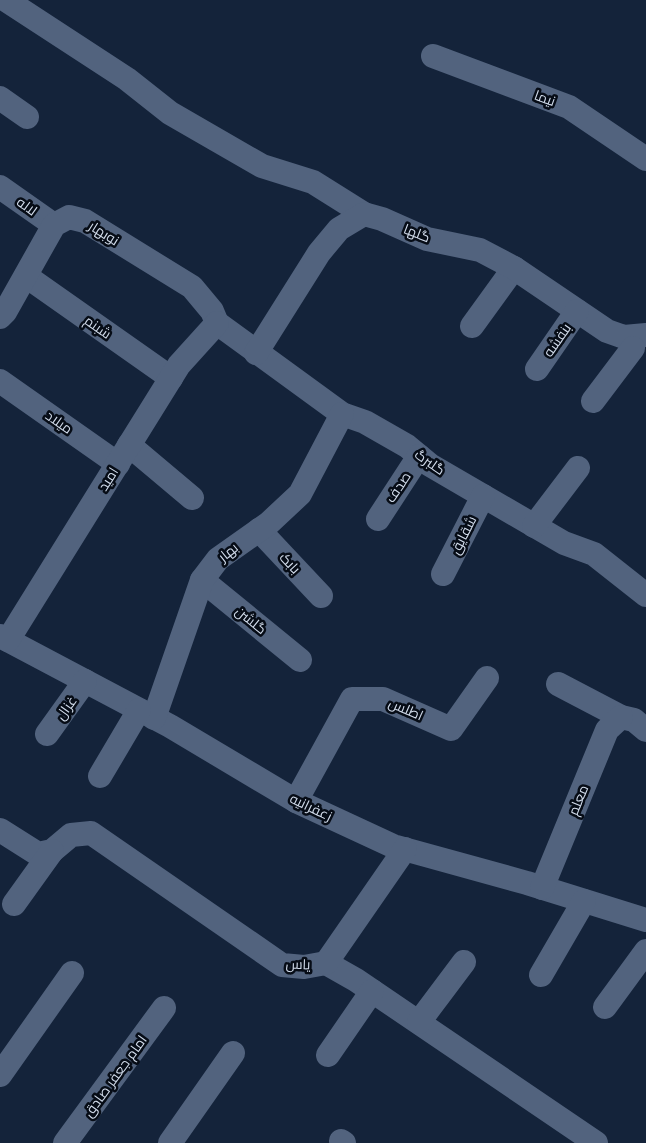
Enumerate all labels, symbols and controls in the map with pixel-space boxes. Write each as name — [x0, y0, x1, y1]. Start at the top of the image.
street label: نیما — [532, 86, 558, 111]
street label: لاله — [13, 193, 41, 220]
street label: نوبهار — [84, 216, 123, 250]
street label: گلها — [401, 220, 433, 247]
street label: شبنم — [80, 311, 115, 344]
street label: بنفشه — [539, 320, 576, 361]
street label: میلاد — [41, 406, 76, 439]
street label: گلبرگ — [411, 445, 449, 480]
street label: امید — [94, 464, 123, 495]
street label: صدف — [381, 468, 416, 506]
street label: شقایق — [446, 513, 481, 558]
street label: بهار — [213, 538, 242, 567]
street label: بابک — [275, 548, 304, 578]
street label: گلشن — [231, 602, 270, 639]
street label: غزال — [51, 692, 82, 724]
street label: اطلس — [386, 693, 426, 725]
street label: معلم — [564, 782, 593, 818]
street label: زعفرانیه — [286, 789, 335, 826]
street label: یاس — [285, 955, 311, 974]
street label: امام جعفر صادق — [79, 1031, 152, 1121]

